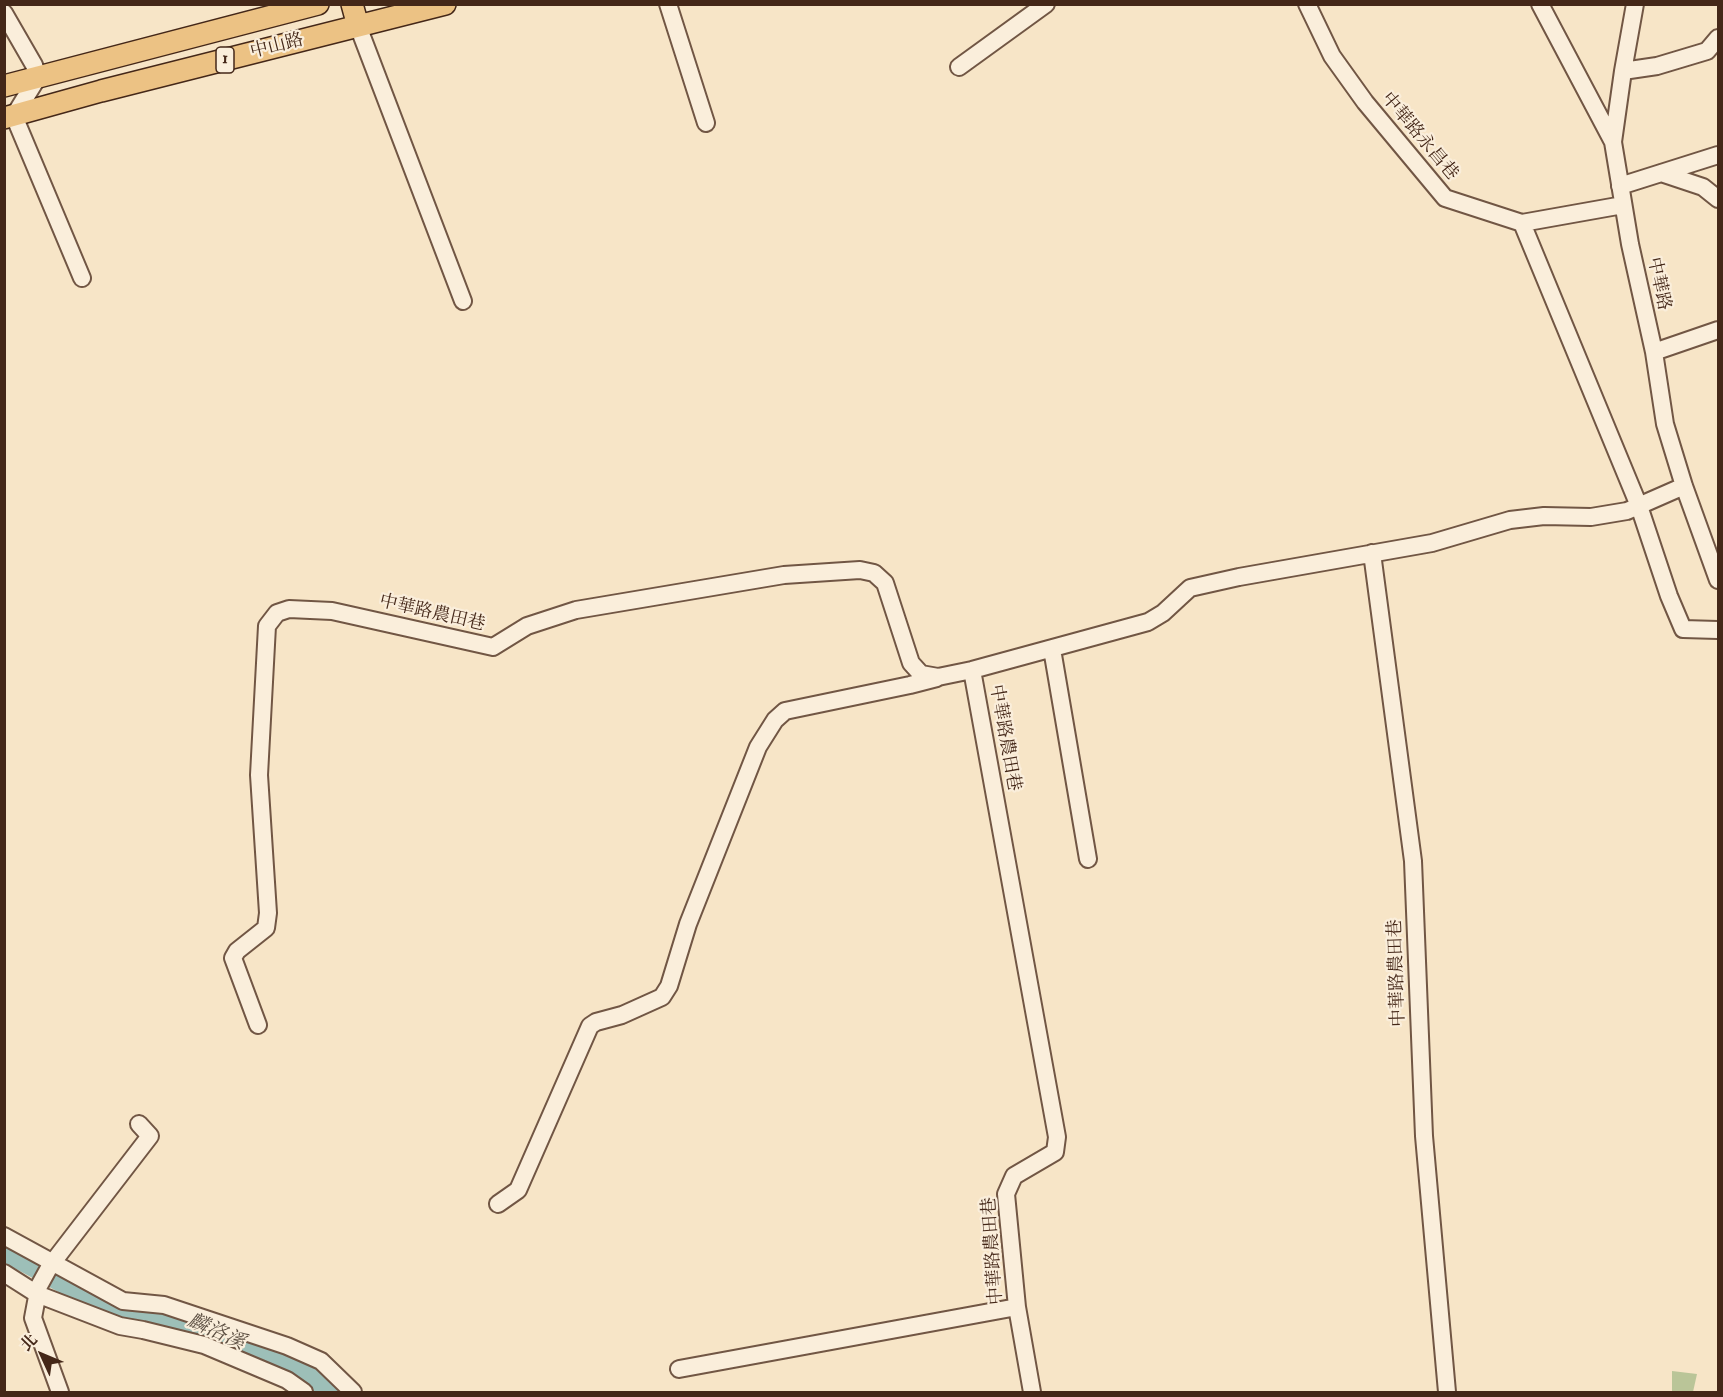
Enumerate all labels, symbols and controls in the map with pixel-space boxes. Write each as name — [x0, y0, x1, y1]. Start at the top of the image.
street label: 中山路 — [248, 30, 306, 64]
road number: 1 — [216, 47, 234, 73]
street label: 中華路永昌巷 — [1376, 89, 1462, 185]
street label: 中華路 — [1642, 255, 1674, 313]
street label: 中華路農田巷 — [377, 591, 487, 637]
street label: 中華路農田巷 — [984, 683, 1024, 793]
street label: 中華路農田巷 — [1385, 919, 1411, 1027]
street label: 中華路農田巷 — [979, 1196, 1009, 1306]
water label: 麟洛溪 — [184, 1310, 248, 1356]
north arrow — [12, 1325, 72, 1385]
text: 北 — [16, 1330, 42, 1355]

